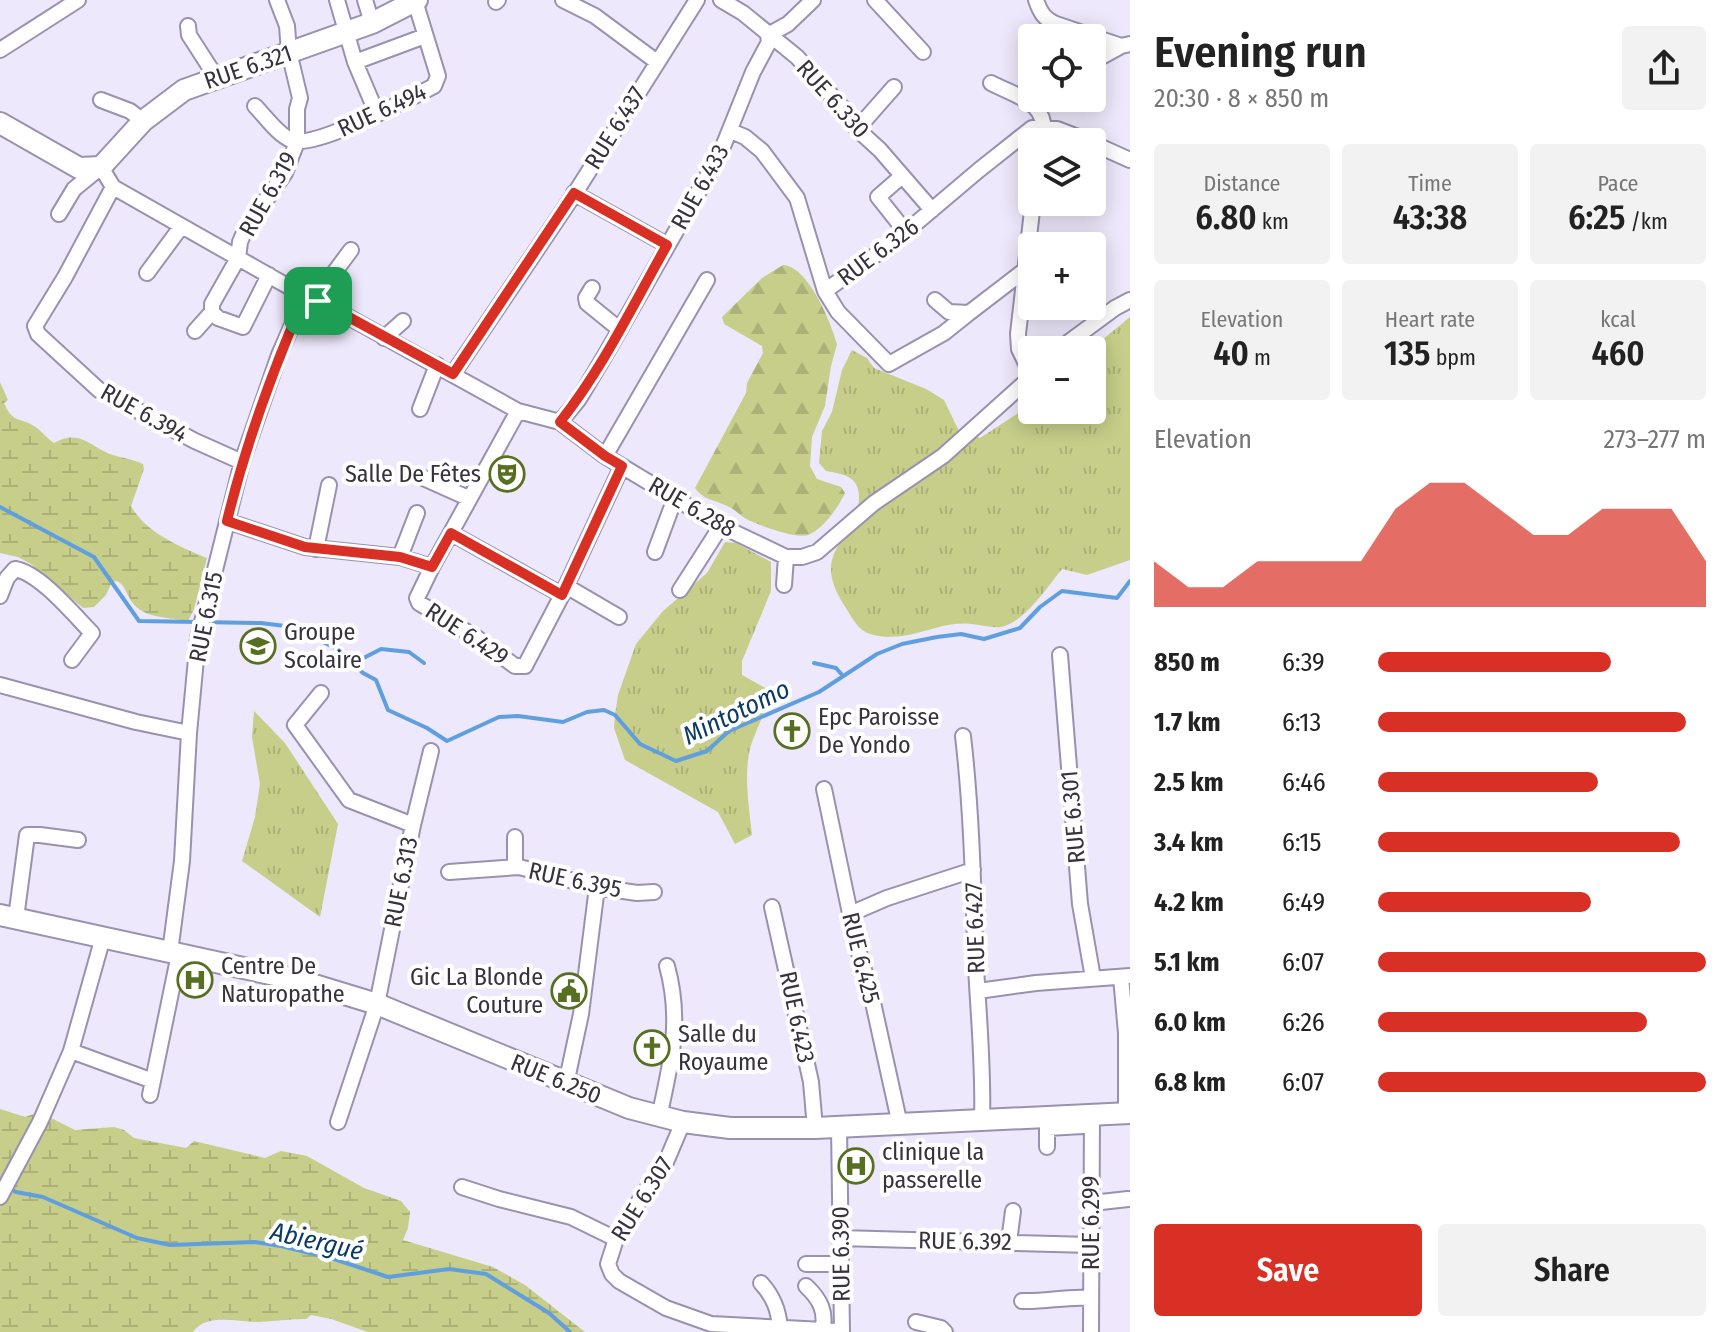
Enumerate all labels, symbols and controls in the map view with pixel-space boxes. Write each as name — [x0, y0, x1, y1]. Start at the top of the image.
map controls — [1018, 24, 1106, 424]
button: locate — [1018, 24, 1106, 112]
text: Evening run — [1154, 26, 1367, 79]
button: share — [1622, 26, 1706, 110]
street label: RUE 6.321 — [200, 39, 296, 95]
street label: RUE 6.330 — [791, 54, 875, 144]
street label: RUE 6.494 — [333, 77, 431, 143]
street label: RUE 6.437 — [579, 81, 651, 174]
text: 20:30 · 8 × 850 m — [1154, 83, 1329, 114]
button: layers — [1018, 128, 1106, 216]
street label: RUE 6.433 — [665, 140, 735, 234]
street label: RUE 6.319 — [233, 147, 303, 241]
text: Distance — [1203, 170, 1281, 197]
text: Time — [1408, 170, 1452, 197]
text: Pace — [1597, 170, 1639, 197]
text: 6.80 — [1195, 197, 1257, 238]
text: 43:38 — [1393, 197, 1467, 238]
text: 6:25 — [1568, 197, 1625, 238]
text: km — [1257, 208, 1289, 235]
text: /km — [1625, 208, 1668, 235]
street label: RUE 6.326 — [832, 212, 924, 292]
button: + — [1018, 232, 1106, 320]
pin — [284, 267, 352, 335]
icon: arrive — [296, 279, 340, 323]
text: Elevation — [1201, 306, 1283, 333]
text: Heart rate — [1385, 306, 1475, 333]
text: kcal — [1600, 306, 1636, 333]
text: 40 — [1213, 333, 1249, 374]
text: 135 — [1384, 333, 1430, 374]
text: 460 — [1591, 333, 1645, 374]
button: − — [1018, 336, 1106, 424]
text: m — [1249, 344, 1271, 371]
text: bpm — [1430, 344, 1476, 371]
street label: RUE 6.394 — [96, 378, 192, 448]
text: Elevation — [1154, 424, 1252, 455]
text: 273–277 m — [1603, 424, 1706, 455]
theatre icon: Salle De Fêtes — [488, 455, 526, 493]
place label: Salle De Fêtes — [345, 460, 481, 488]
street label: RUE 6.288 — [644, 471, 740, 543]
street label: RUE 6.315 — [184, 569, 228, 665]
street label: RUE 6.429 — [420, 597, 514, 671]
place label: Groupe Scolaire — [284, 618, 362, 674]
school or university icon: Groupe Scolaire — [239, 627, 277, 665]
text: 850 m — [1154, 647, 1220, 678]
text: 6:39 — [1282, 647, 1325, 678]
water label: Mintotomo — [678, 673, 795, 752]
place label: Epc Paroisse De Yondo — [818, 703, 939, 759]
text: 1.7 km — [1154, 707, 1221, 738]
text: 6:13 — [1282, 707, 1321, 738]
church icon: Epc Paroisse De Yondo — [773, 712, 811, 750]
text: 2.5 km — [1154, 767, 1224, 798]
text: 6:46 — [1282, 767, 1326, 798]
street label: RUE 6.301 — [1055, 769, 1091, 865]
text: 3.4 km — [1154, 827, 1224, 858]
text: 6:15 — [1282, 827, 1321, 858]
street label: RUE 6.313 — [379, 834, 423, 930]
street label: RUE 6.395 — [526, 856, 624, 904]
street label: RUE 6.427 — [959, 881, 991, 974]
text: 4.2 km — [1154, 887, 1224, 918]
text: 6:49 — [1282, 887, 1325, 918]
street label: RUE 6.425 — [836, 909, 886, 1007]
text: 5.1 km — [1154, 947, 1220, 978]
text: 6:07 — [1282, 947, 1324, 978]
place label: Centre De Naturopathe — [221, 952, 345, 1008]
hospital icon: Centre De Naturopathe — [176, 961, 214, 999]
place label: Gic La Blonde Couture — [410, 963, 543, 1019]
street label: RUE 6.423 — [774, 969, 820, 1065]
public building icon: Gic La Blonde Couture — [550, 972, 588, 1010]
text: 6.0 km — [1154, 1007, 1226, 1038]
text: 6:26 — [1282, 1007, 1325, 1038]
place label: Salle du Royaume — [678, 1020, 768, 1076]
church icon: Salle du Royaume — [633, 1029, 671, 1067]
street label: RUE 6.250 — [507, 1048, 605, 1110]
text: 6.8 km — [1154, 1067, 1226, 1098]
text: 6:07 — [1282, 1067, 1324, 1098]
place label: clinique la passerelle — [882, 1138, 984, 1194]
hospital icon: clinique la passerelle — [837, 1147, 875, 1185]
street label: RUE 6.307 — [605, 1152, 679, 1246]
street label: RUE 6.299 — [1077, 1176, 1105, 1270]
street label: RUE 6.390 — [826, 1206, 856, 1302]
water label: Abiergué — [267, 1216, 366, 1267]
button: Save — [1154, 1224, 1422, 1316]
button: Share — [1438, 1224, 1706, 1316]
street label: RUE 6.392 — [918, 1226, 1012, 1256]

